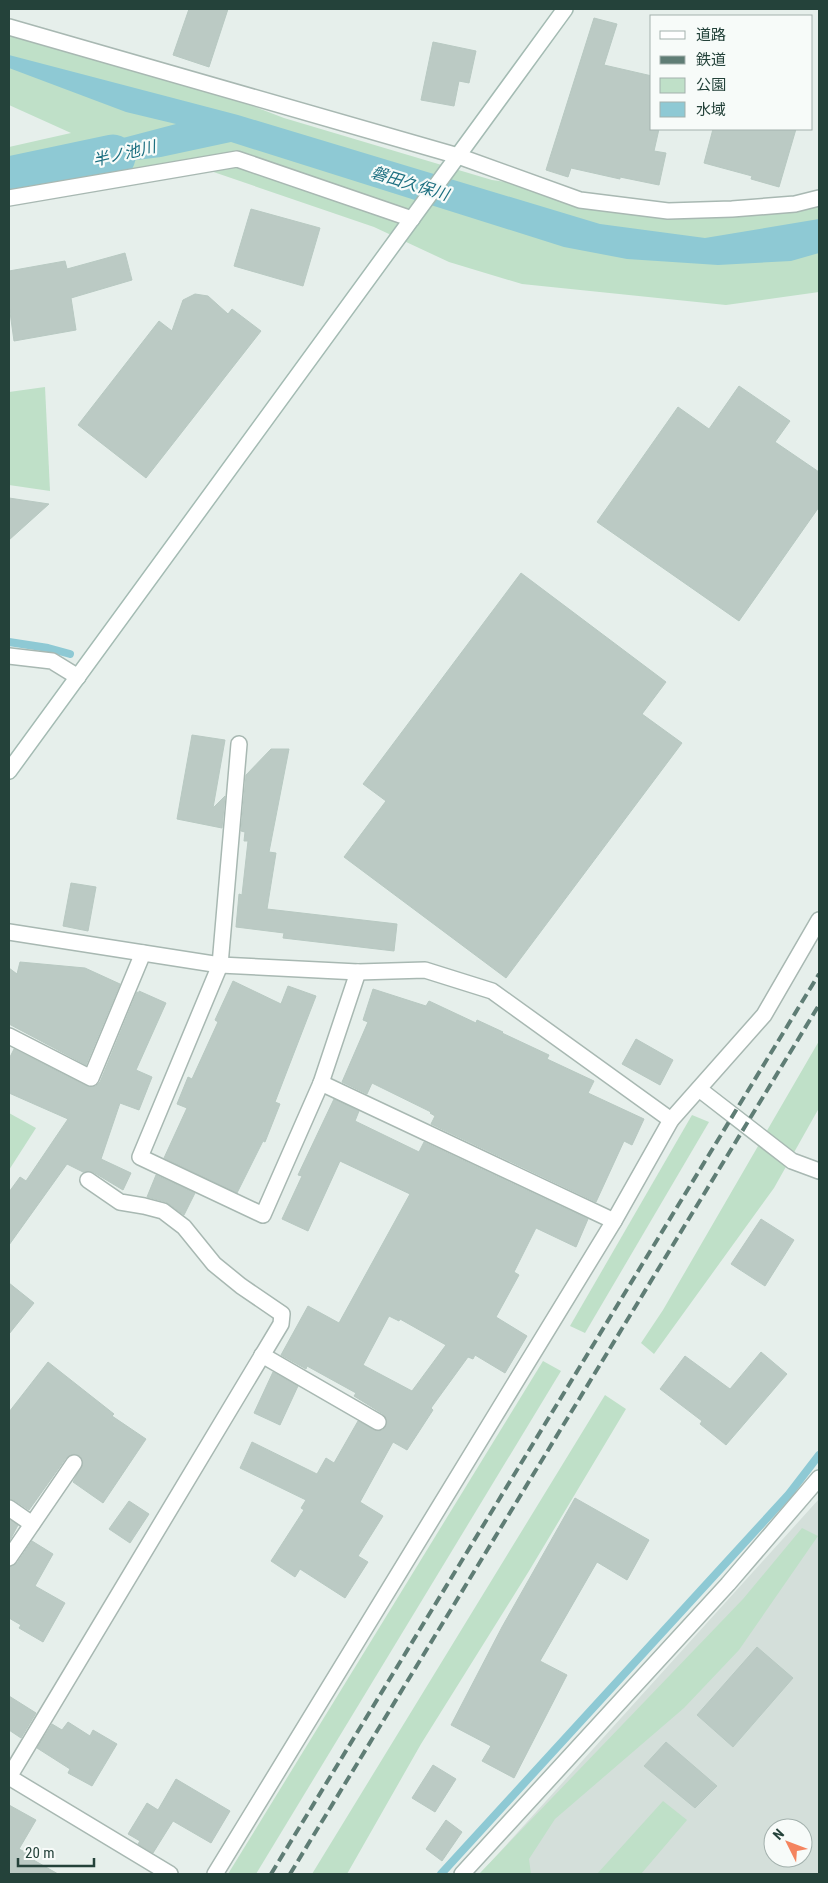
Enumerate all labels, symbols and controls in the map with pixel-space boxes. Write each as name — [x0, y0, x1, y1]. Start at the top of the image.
legend — [650, 15, 813, 130]
text: 道路 — [696, 26, 726, 44]
text: 鉄道 — [696, 51, 726, 69]
text: 公園 — [696, 76, 726, 94]
text: 水域 — [696, 101, 726, 119]
water label: 半ノ池川 — [91, 137, 159, 170]
water label: 磐田久保川 — [369, 163, 453, 205]
north arrow — [763, 1818, 813, 1868]
text: N — [770, 1826, 787, 1843]
scale bar — [18, 1836, 94, 1868]
text: 20 m — [25, 1844, 55, 1862]

